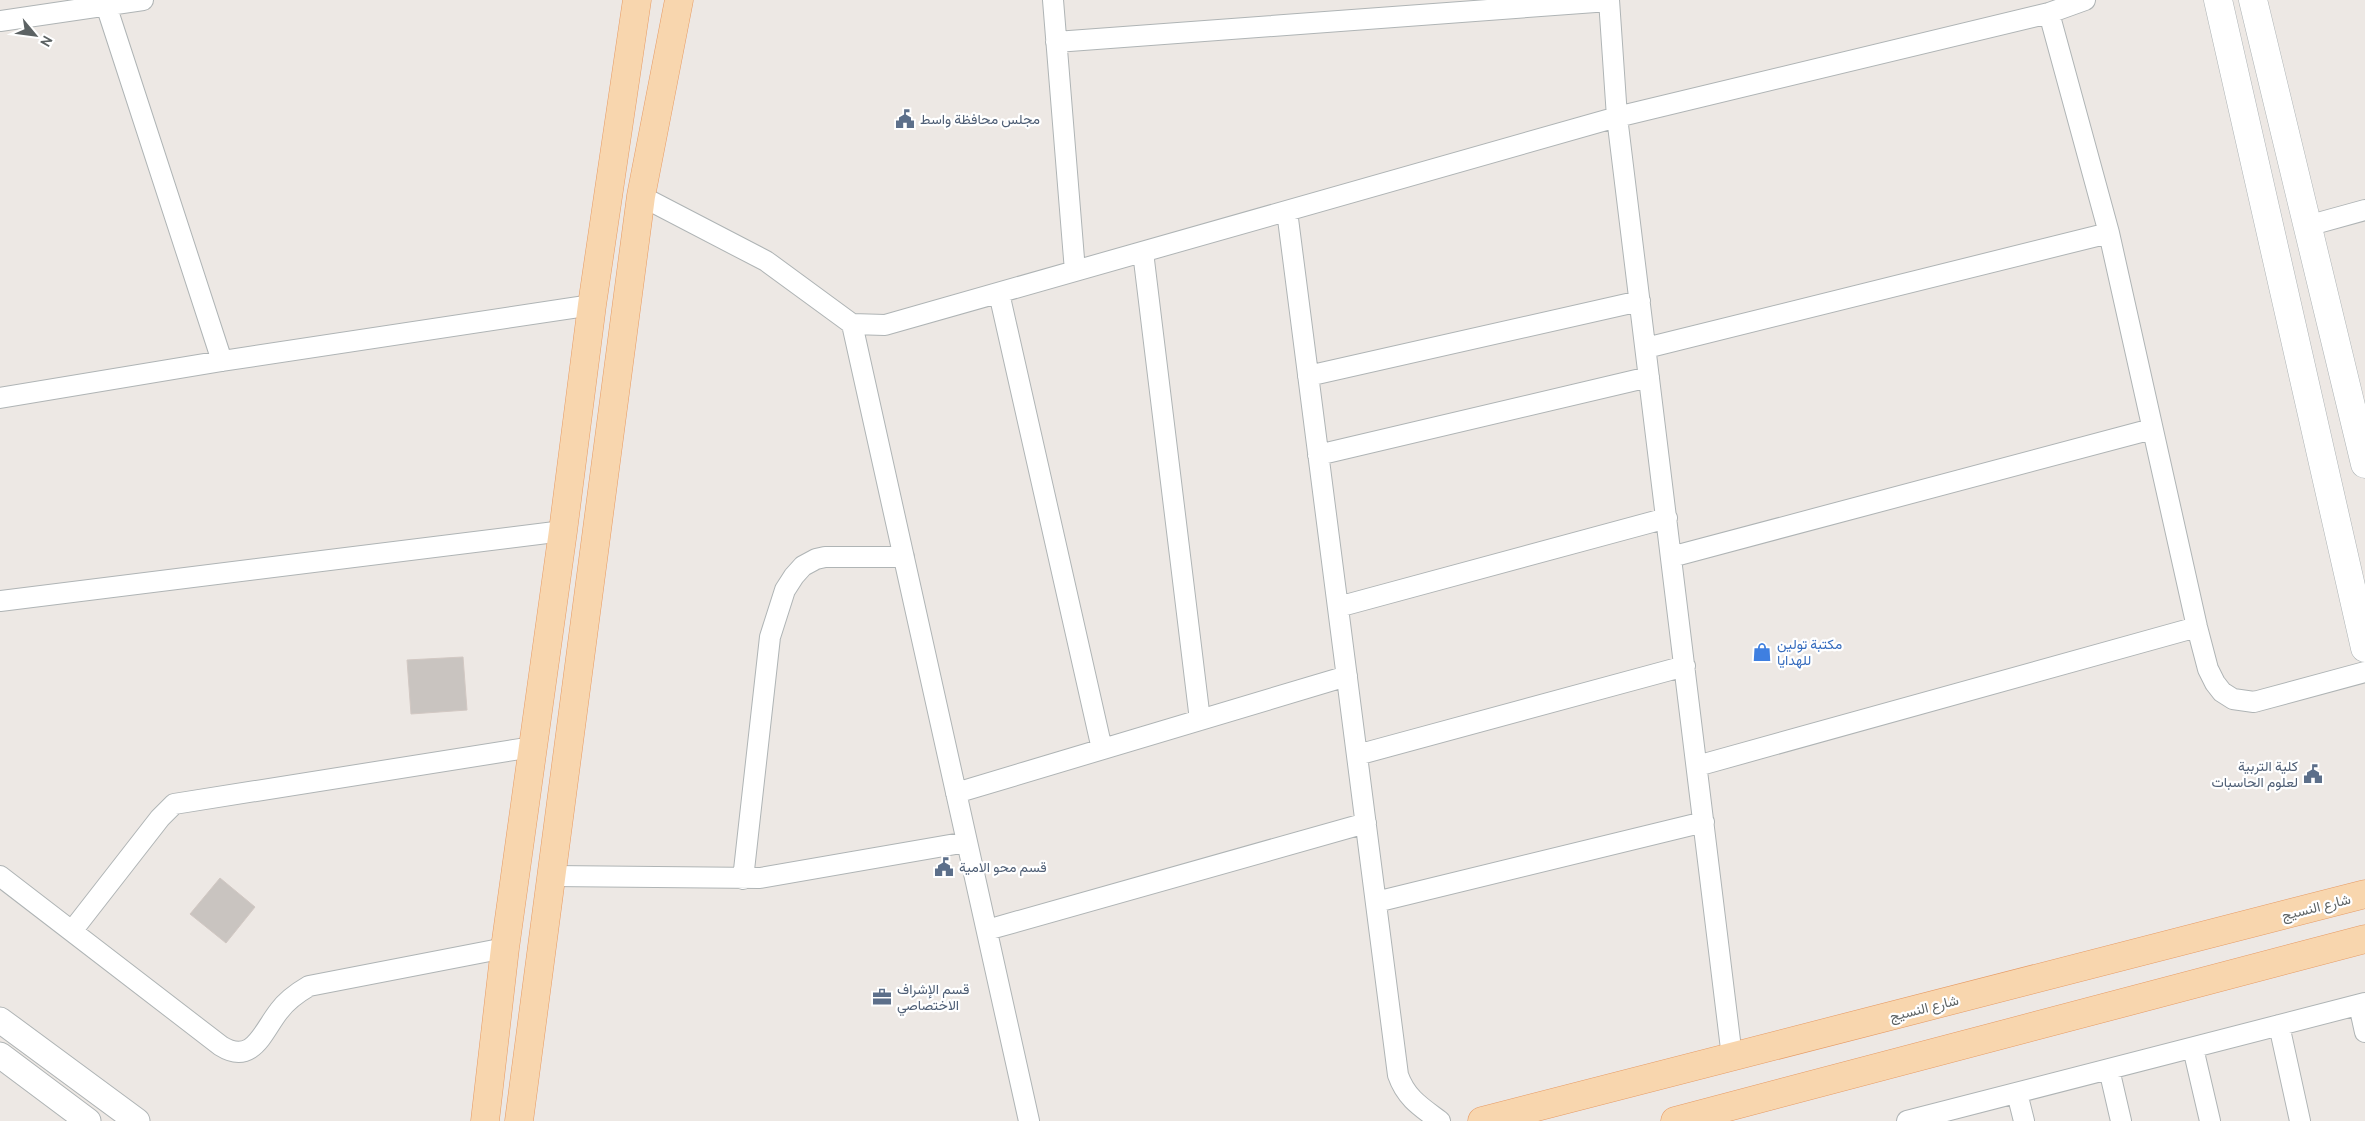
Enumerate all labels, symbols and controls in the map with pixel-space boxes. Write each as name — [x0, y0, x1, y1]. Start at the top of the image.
north arrow — [10, 10, 60, 60]
text: N — [36, 33, 57, 50]
public building icon: مجلس محافظة واسط — [894, 108, 916, 130]
place label: مجلس محافظة واسط — [920, 110, 1040, 128]
place label: مكتبة تولين للهدايا — [1777, 635, 1842, 669]
shop icon: مكتبة تولين للهدايا — [1751, 641, 1773, 663]
place label: كلية التربية لعلوم الحاسبات — [2212, 757, 2298, 791]
public building icon: كلية التربية لعلوم الحاسبات — [2302, 763, 2324, 785]
public building icon: قسم محو الامية — [933, 856, 955, 878]
place label: قسم محو الامية — [959, 858, 1047, 876]
street label: شارع النسيج — [2280, 890, 2353, 926]
place label: قسم الإشراف الاختصاصي — [897, 980, 969, 1017]
office icon: قسم الإشراف الاختصاصي — [871, 986, 893, 1008]
street label: شارع النسيج — [1888, 991, 1961, 1027]

